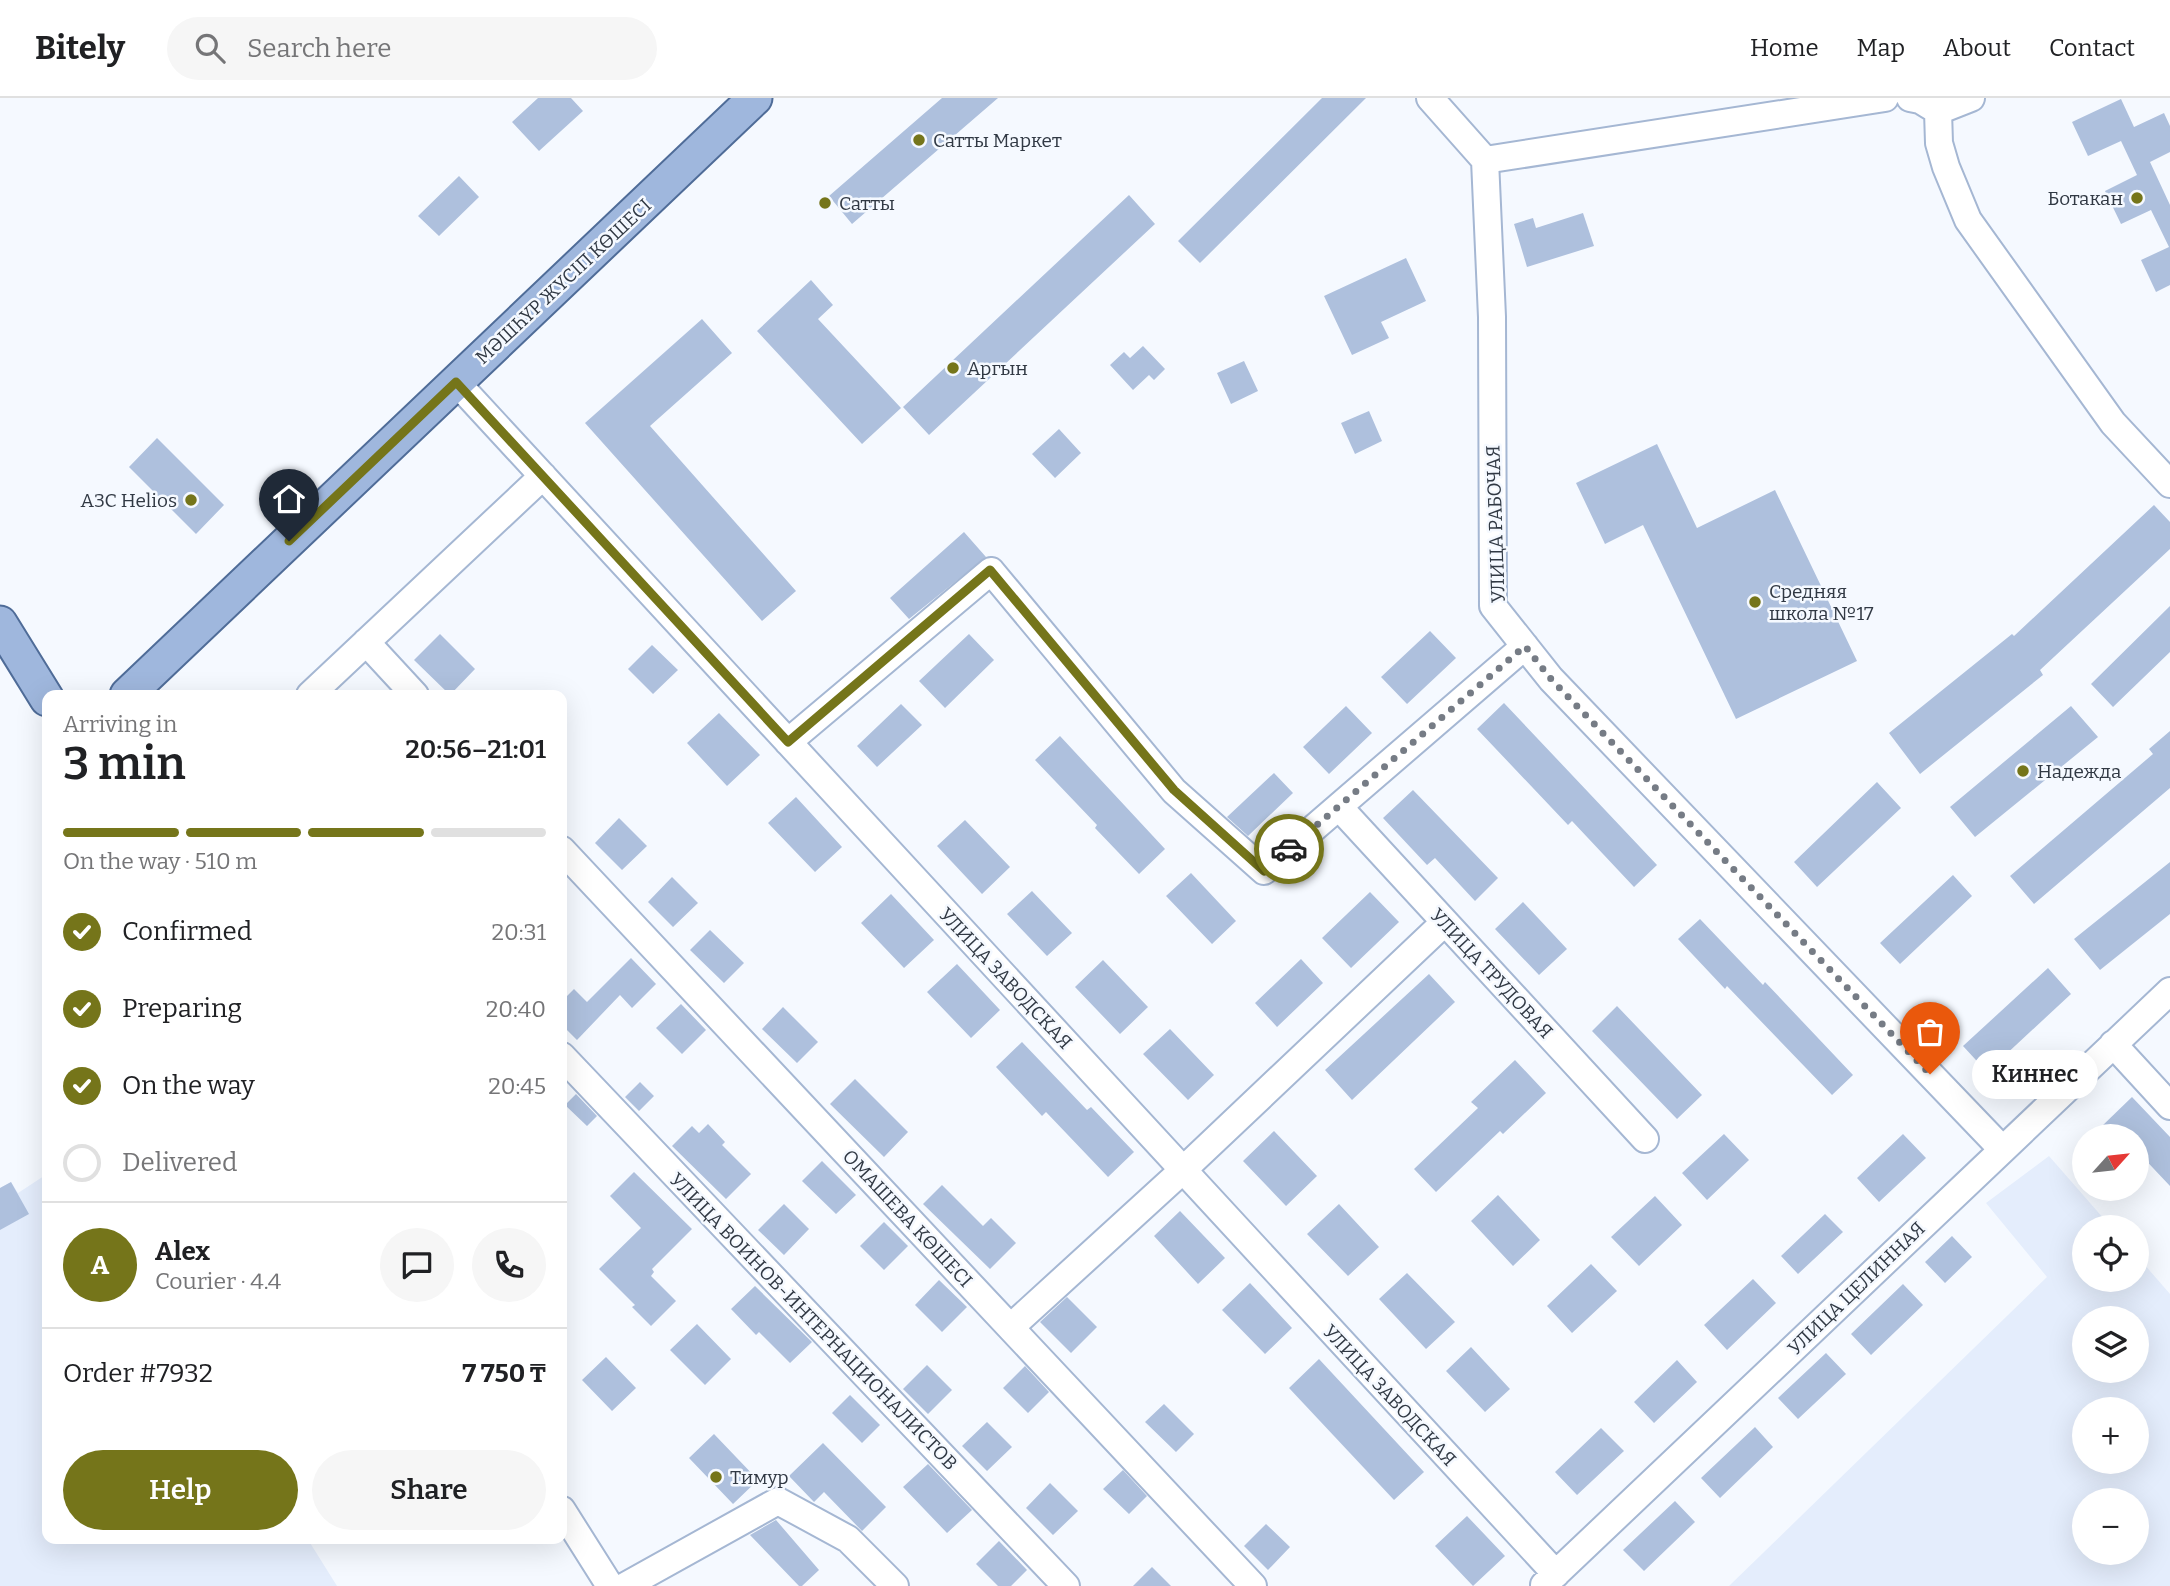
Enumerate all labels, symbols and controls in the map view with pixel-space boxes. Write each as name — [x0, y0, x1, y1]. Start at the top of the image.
search box — [167, 17, 657, 80]
text: Bitely — [35, 28, 125, 68]
icon: search — [191, 29, 229, 67]
text: Search here — [247, 33, 391, 64]
text: Home — [1750, 34, 1819, 62]
text: Map — [1857, 34, 1905, 62]
text: About — [1943, 34, 2011, 62]
text: Contact — [2049, 34, 2135, 62]
place label: Сатты Маркет — [933, 129, 1062, 152]
marker: Сатты Маркет — [911, 132, 927, 148]
place label: Ботакан — [2048, 187, 2123, 210]
marker: Ботакан — [2129, 190, 2145, 206]
place label: Сатты — [839, 192, 895, 215]
street label: МӘШҺҮР ЖҮСІП КӨШЕСІ — [471, 194, 656, 369]
marker: Сатты — [817, 195, 833, 211]
place label: Аргын — [967, 357, 1028, 380]
marker: Аргын — [945, 360, 961, 376]
street label: УЛИЦА РАБОЧАЯ — [1481, 445, 1510, 603]
pin — [259, 469, 319, 541]
icon: home — [270, 480, 308, 518]
place label: АЗС Helios — [80, 489, 177, 512]
marker: АЗС Helios — [183, 492, 199, 508]
place label: Средняя школа №17 — [1769, 580, 1874, 625]
marker: Средняя школа №17 — [1747, 594, 1763, 610]
text: Arriving in — [63, 710, 177, 738]
text: 20:56–21:01 — [405, 734, 546, 765]
text: 3 min — [63, 736, 186, 791]
place label: Надежда — [2037, 760, 2122, 783]
marker: Надежда — [2015, 763, 2031, 779]
courier — [1254, 814, 1324, 884]
icon: car — [1270, 830, 1308, 868]
text: On the way · 510 m — [63, 847, 257, 875]
street label: УЛИЦА ЗАВОДСКАЯ — [934, 903, 1077, 1054]
street label: УЛИЦА ТРУДОВАЯ — [1426, 904, 1558, 1043]
icon: check — [63, 913, 101, 951]
text: Confirmed — [122, 916, 252, 947]
text: 20:31 — [491, 918, 546, 946]
icon: check — [63, 990, 101, 1028]
text: Preparing — [122, 993, 242, 1024]
text: 20:40 — [486, 995, 546, 1023]
pin — [1900, 1002, 1960, 1074]
icon: bag — [1911, 1013, 1949, 1051]
callout: Киннес — [1972, 1049, 2098, 1098]
text: Киннес — [1992, 1060, 2078, 1088]
icon: check — [63, 1067, 101, 1105]
text: On the way — [122, 1070, 255, 1101]
text: 20:45 — [488, 1072, 546, 1100]
north arrow — [2072, 1124, 2149, 1200]
map controls — [2072, 1124, 2149, 1565]
street label: ОМАШЕВА КӨШЕСІ — [838, 1145, 977, 1292]
text: Delivered — [122, 1147, 237, 1178]
street label: УЛИЦА ВОИНОВ-ИНТЕРНАЦИОНАЛИСТОВ — [665, 1168, 962, 1475]
button: locate — [2072, 1215, 2149, 1292]
street label: УЛИЦА ЦЕЛИННАЯ — [1783, 1217, 1930, 1360]
button: chat — [380, 1228, 454, 1302]
button: phone — [472, 1228, 546, 1302]
text: Alex — [155, 1236, 210, 1267]
text: A — [91, 1250, 109, 1281]
text: Courier · 4.4 — [155, 1267, 281, 1295]
button: layers — [2072, 1306, 2149, 1383]
street label: УЛИЦА ЗАВОДСКАЯ — [1318, 1320, 1461, 1471]
text: Order #7932 — [63, 1358, 213, 1389]
text: 7 750 ₸ — [462, 1358, 546, 1389]
button: + — [2072, 1397, 2149, 1474]
button: Help — [63, 1450, 298, 1530]
button: Share — [312, 1450, 546, 1530]
place label: Тимур — [730, 1466, 789, 1489]
marker: Тимур — [708, 1469, 724, 1485]
button: − — [2072, 1488, 2149, 1565]

